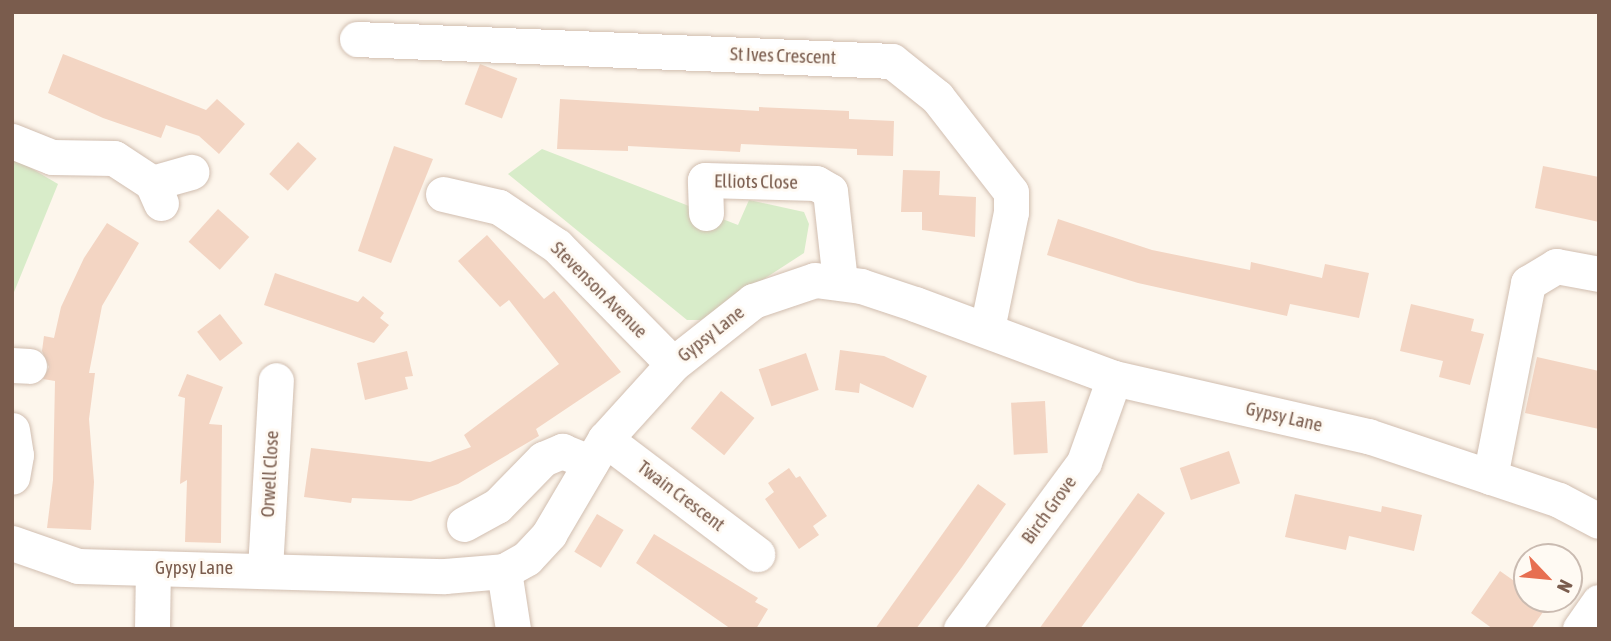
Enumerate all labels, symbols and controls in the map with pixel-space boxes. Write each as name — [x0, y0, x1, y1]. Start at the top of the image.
street label: St Ives Crescent — [729, 43, 837, 69]
street label: Elliots Close — [714, 170, 798, 194]
street label: Stevenson Avenue — [546, 237, 652, 343]
street label: Gypsy Lane — [673, 301, 749, 367]
street label: Gypsy Lane — [1243, 397, 1325, 437]
street label: Orwell Close — [256, 430, 284, 518]
street label: Twain Crescent — [633, 456, 729, 536]
street label: Birch Grove — [1017, 472, 1081, 548]
north arrow — [1513, 543, 1583, 613]
street label: Gypsy Lane — [155, 557, 233, 579]
text: N — [1553, 576, 1577, 596]

